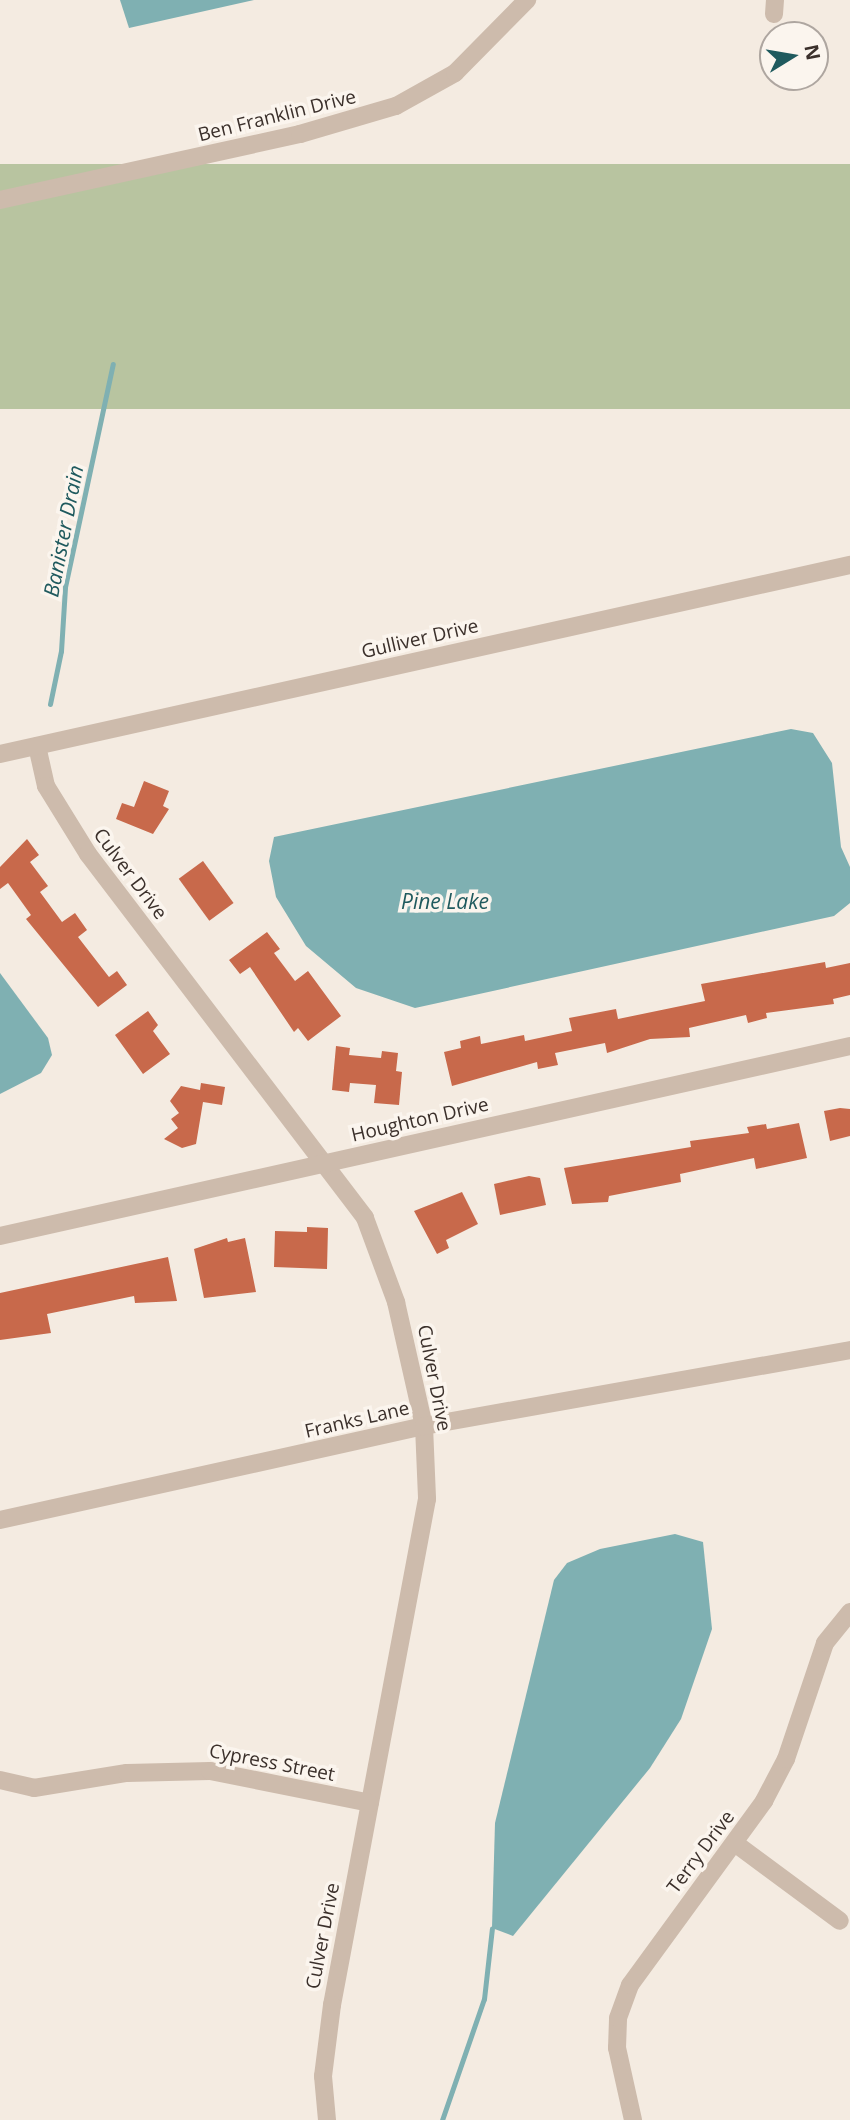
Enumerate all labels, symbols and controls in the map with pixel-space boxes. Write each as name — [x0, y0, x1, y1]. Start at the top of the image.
north arrow — [759, 21, 829, 91]
text: N — [798, 42, 827, 62]
street label: Ben Franklin Drive — [196, 85, 358, 147]
water label: Banister Drain — [38, 463, 88, 599]
street label: Gulliver Drive — [359, 614, 481, 664]
street label: Culver Drive — [88, 824, 172, 924]
water label: Pine Lake — [401, 888, 489, 914]
street label: Houghton Drive — [349, 1093, 491, 1147]
street label: Culver Drive — [413, 1323, 455, 1433]
street label: Franks Lane — [303, 1397, 411, 1443]
street label: Cypress Street — [207, 1740, 337, 1786]
street label: Terry Drive — [663, 1806, 739, 1898]
street label: Culver Drive — [302, 1881, 344, 1991]

